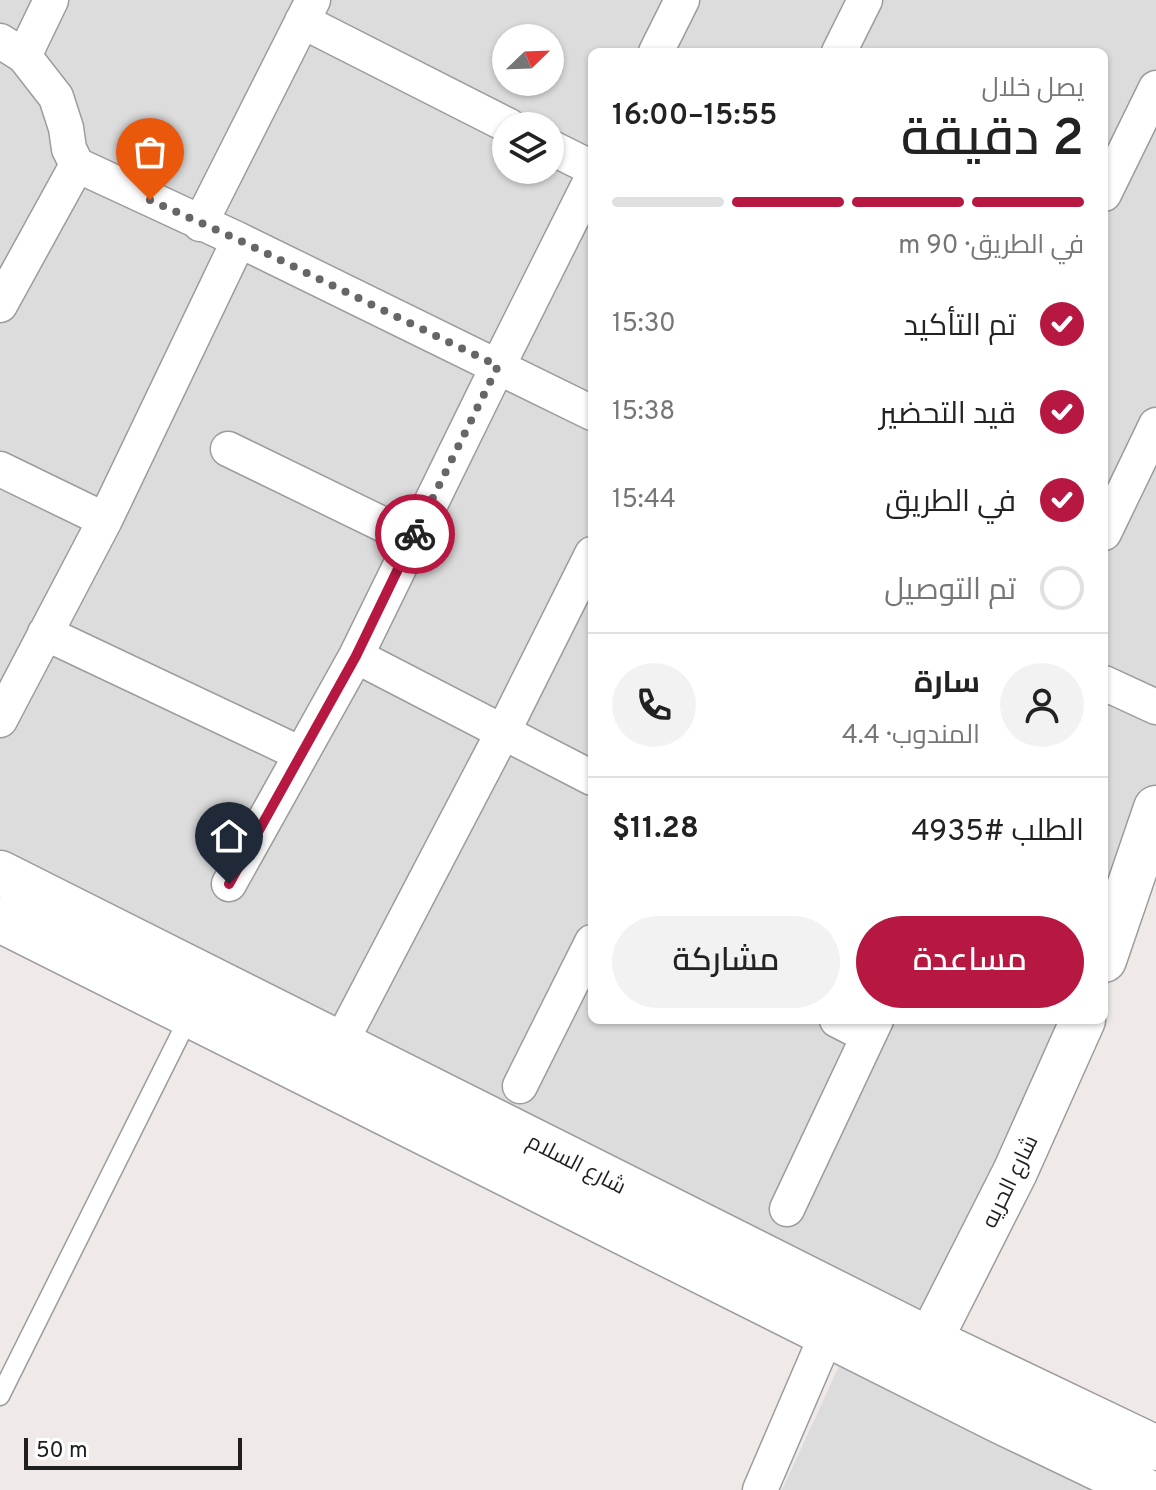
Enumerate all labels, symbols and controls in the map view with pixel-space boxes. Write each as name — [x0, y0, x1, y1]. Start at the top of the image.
north arrow — [492, 24, 564, 96]
map controls — [492, 24, 564, 184]
text: يصل خلال — [981, 73, 1084, 106]
text: 15:55–16:00 — [612, 98, 777, 135]
text: 2 دقيقة — [901, 108, 1084, 174]
button: layers — [492, 112, 564, 184]
pin — [116, 118, 184, 200]
icon: bag — [128, 130, 172, 174]
text: في الطريق · 90 m — [898, 230, 1084, 263]
icon: check — [1040, 302, 1084, 346]
text: 15:30 — [612, 308, 676, 341]
text: تم التأكيد — [904, 309, 1016, 346]
icon: check — [1040, 390, 1084, 434]
text: 15:38 — [612, 396, 675, 429]
text: قيد التحضير — [879, 397, 1016, 434]
icon: check — [1040, 478, 1084, 522]
text: 15:44 — [612, 484, 676, 517]
text: في الطريق — [885, 485, 1016, 522]
courier — [375, 494, 455, 574]
icon: bike — [393, 512, 437, 556]
text: تم التوصيل — [884, 573, 1016, 610]
button: phone — [612, 663, 696, 747]
button: person — [1000, 663, 1084, 747]
text: سارة — [914, 666, 980, 703]
text: المندوب · 4.4 — [842, 720, 980, 753]
pin — [195, 802, 263, 884]
text: $11.28 — [612, 811, 699, 848]
icon: home — [207, 814, 251, 858]
text: الطلب #4935 — [911, 814, 1084, 851]
button: مشاركة — [612, 916, 840, 1008]
button: مساعدة — [856, 916, 1084, 1008]
street label: شارع السلام — [522, 1129, 630, 1202]
street label: شارع الحريه — [977, 1131, 1045, 1233]
scale bar — [24, 1434, 242, 1470]
text: 50 m — [36, 1438, 88, 1465]

